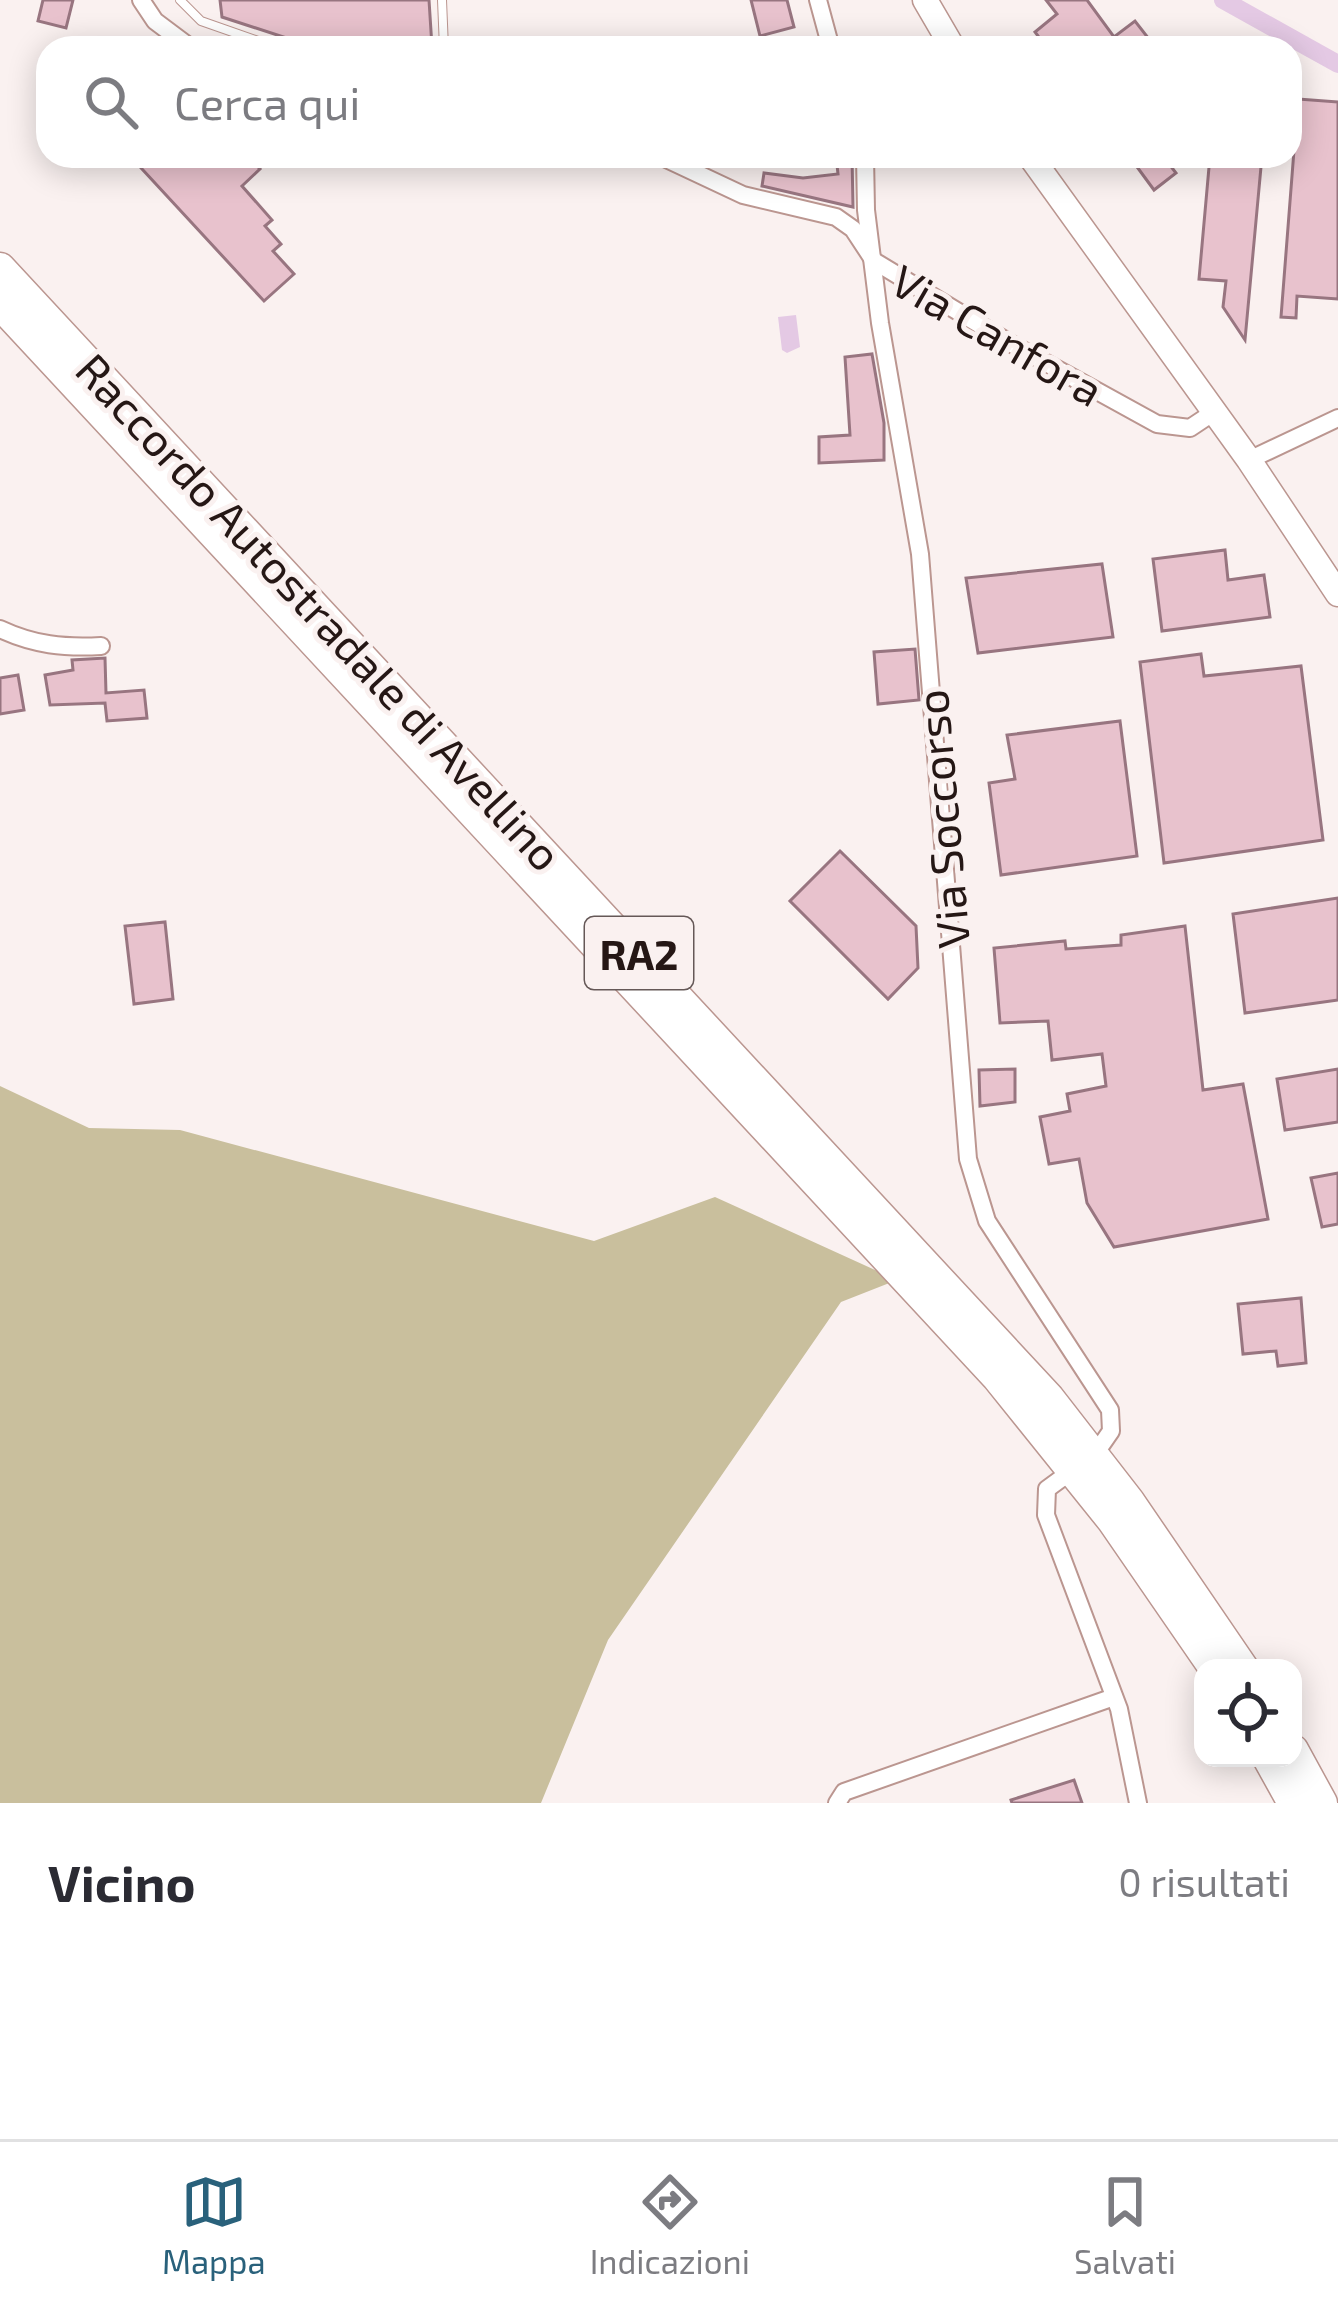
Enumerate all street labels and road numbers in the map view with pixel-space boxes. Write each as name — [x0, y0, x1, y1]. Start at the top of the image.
street label: Via Canfora — [883, 252, 1113, 416]
street label: Raccordo Autostradale di Avellino — [66, 341, 574, 881]
street label: Via Soccorso — [903, 687, 979, 951]
road number: RA2 — [585, 917, 693, 989]

